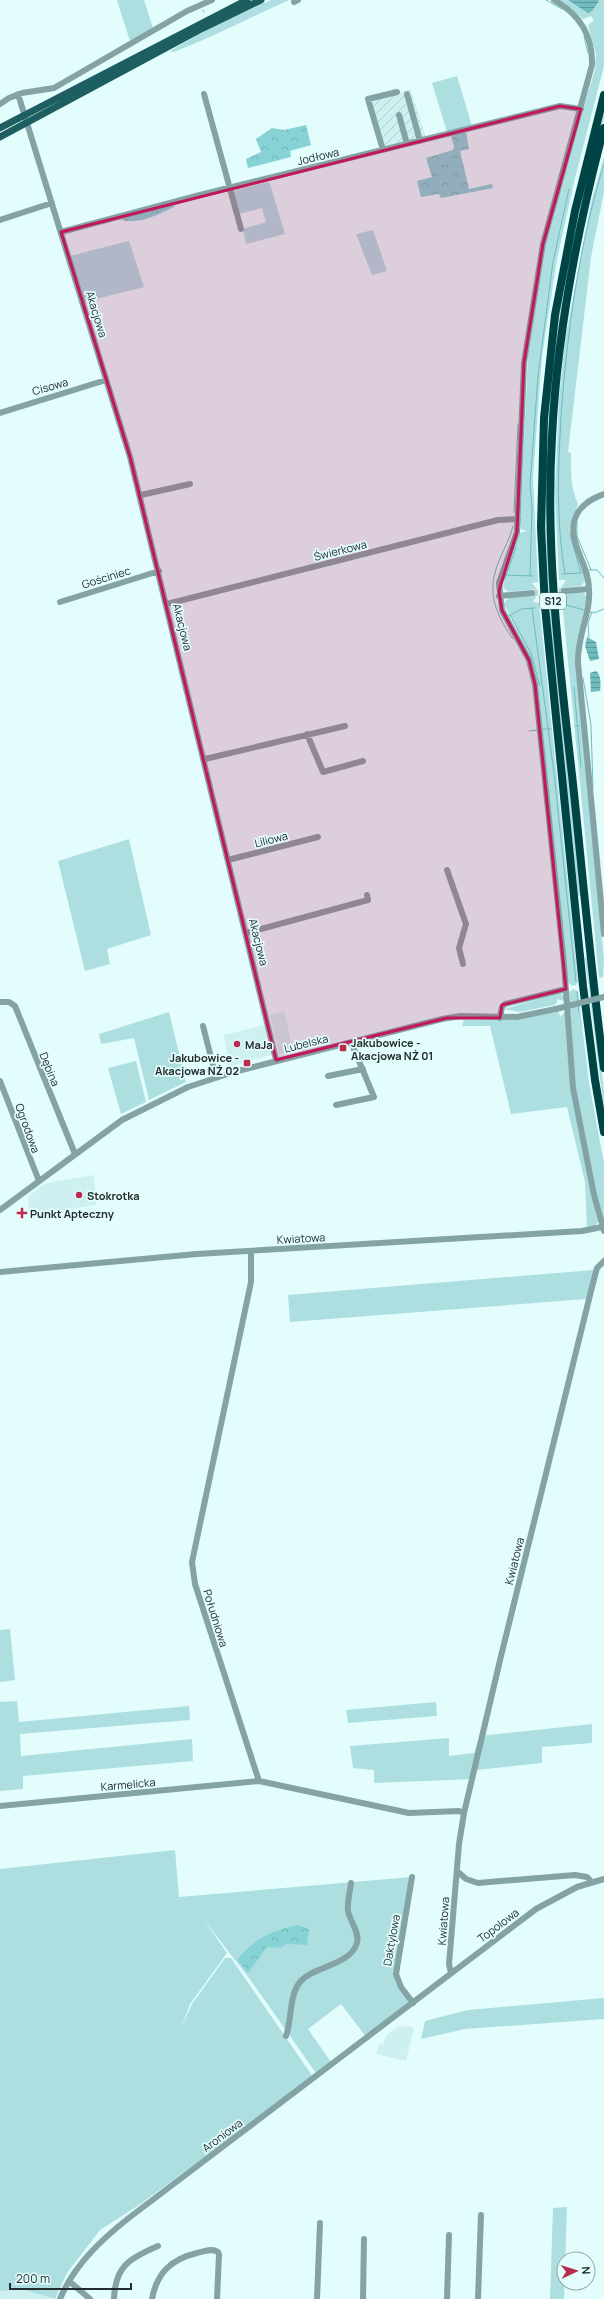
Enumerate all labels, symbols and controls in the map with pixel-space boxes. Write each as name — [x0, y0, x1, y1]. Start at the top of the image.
street label: Jodłowa — [296, 144, 340, 168]
street label: Akacjowa — [83, 289, 111, 339]
street label: Cisowa — [30, 374, 70, 398]
street label: Świerkowa — [312, 536, 368, 564]
street label: Gościniec — [80, 563, 132, 591]
road number: S12 — [540, 593, 566, 609]
street label: Akacjowa — [170, 602, 196, 652]
street label: Liliowa — [253, 828, 289, 850]
street label: Akacjowa — [246, 917, 272, 967]
street label: Lubelska — [282, 1030, 330, 1056]
place label: Jakubowice - Akacjowa NŻ 01 — [351, 1035, 433, 1063]
place label: MaJa — [245, 1037, 273, 1052]
marker: MaJa — [232, 1039, 242, 1049]
marker: Jakubowice - Akacjowa NŻ 01 — [338, 1043, 348, 1053]
street label: Dębina — [36, 1050, 64, 1088]
place label: Jakubowice - Akacjowa NŻ 02 — [155, 1050, 239, 1078]
marker: Jakubowice - Akacjowa NŻ 02 — [242, 1058, 252, 1068]
street label: Ogrodowa — [12, 1101, 44, 1155]
place label: Stokrotka — [87, 1188, 140, 1203]
marker: Stokrotka — [74, 1190, 84, 1200]
place label: Punkt Apteczny — [30, 1206, 115, 1221]
marker: Punkt Apteczny — [17, 1208, 27, 1218]
street label: Kwiatowa — [276, 1229, 326, 1247]
street label: Kwiatowa — [501, 1536, 527, 1586]
street label: Południowa — [200, 1587, 232, 1649]
street label: Karmelicka — [100, 1774, 156, 1794]
street label: Kwiatowa — [434, 1896, 452, 1946]
street label: Topolowa — [474, 1904, 522, 1946]
street label: Daktylowa — [379, 1913, 403, 1967]
street label: Aroniowa — [199, 2115, 245, 2155]
north arrow — [556, 2251, 596, 2291]
scale bar — [10, 2265, 131, 2291]
text: N — [579, 2266, 594, 2275]
text: 200 m — [16, 2270, 50, 2287]

